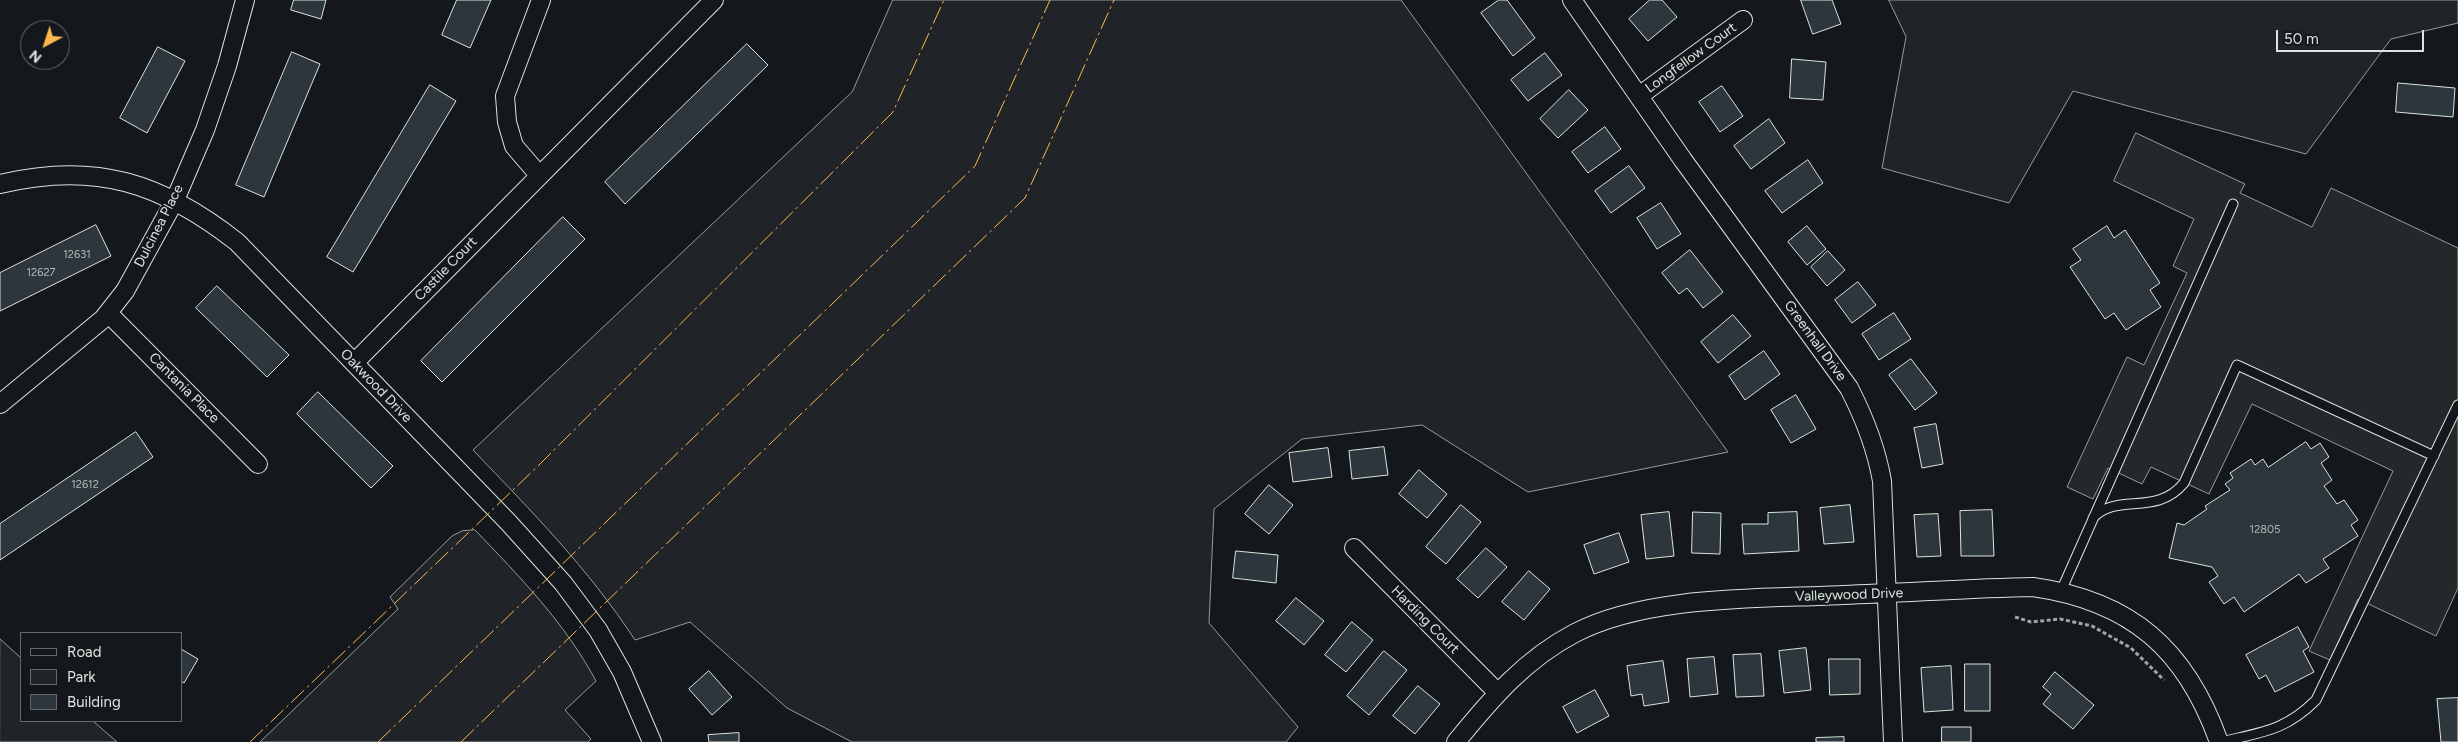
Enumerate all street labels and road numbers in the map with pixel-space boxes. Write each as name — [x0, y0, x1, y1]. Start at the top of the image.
street label: Longfellow Court — [1642, 19, 1740, 97]
street label: Dulcinea Place — [131, 182, 187, 270]
street label: Castile Court — [411, 233, 481, 305]
street label: Greenhall Drive — [1780, 297, 1850, 385]
street label: Oakwood Drive — [337, 346, 415, 426]
street label: Cantania Place — [145, 349, 223, 427]
street label: Harding Court — [1387, 582, 1463, 658]
street label: Valleywood Drive — [1795, 585, 1903, 605]

